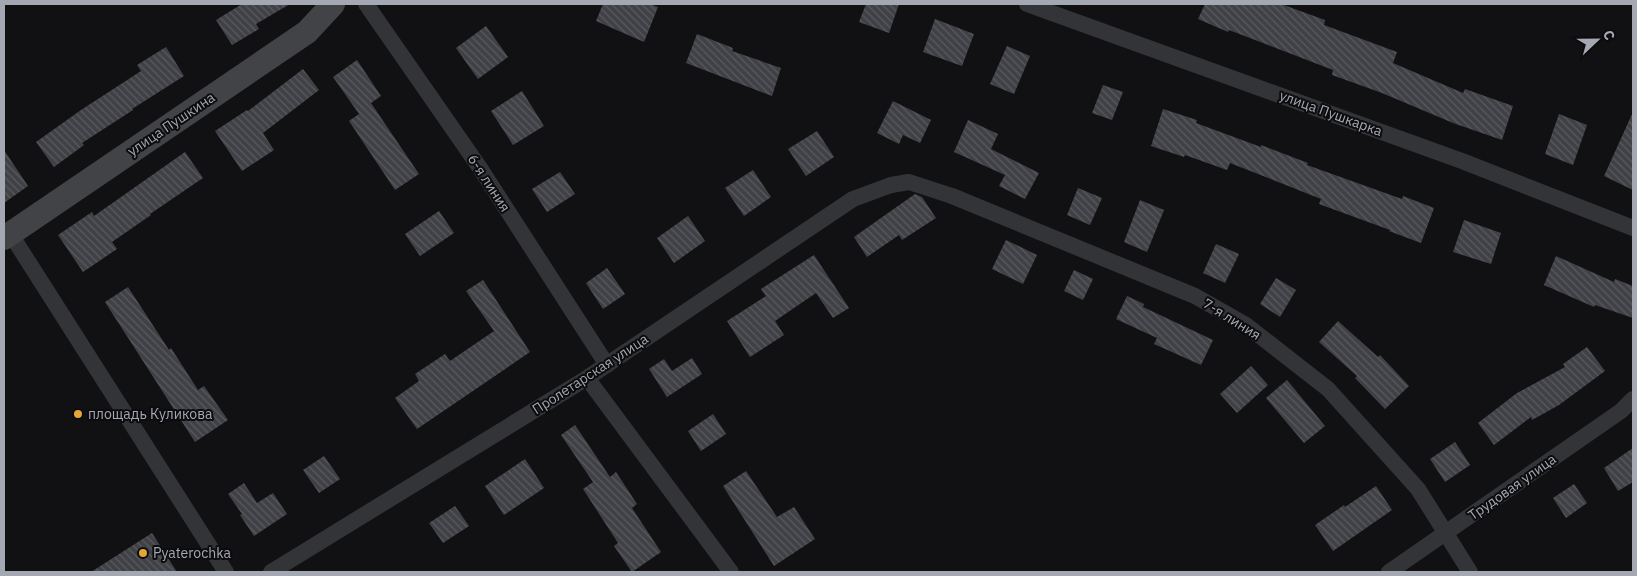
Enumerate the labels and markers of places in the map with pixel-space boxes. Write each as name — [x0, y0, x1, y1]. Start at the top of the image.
place label: площадь Куликова — [88, 405, 213, 423]
marker: площадь Куликова — [72, 408, 84, 420]
place label: Pyaterochka — [153, 544, 232, 562]
marker: Pyaterochka — [137, 547, 149, 559]

